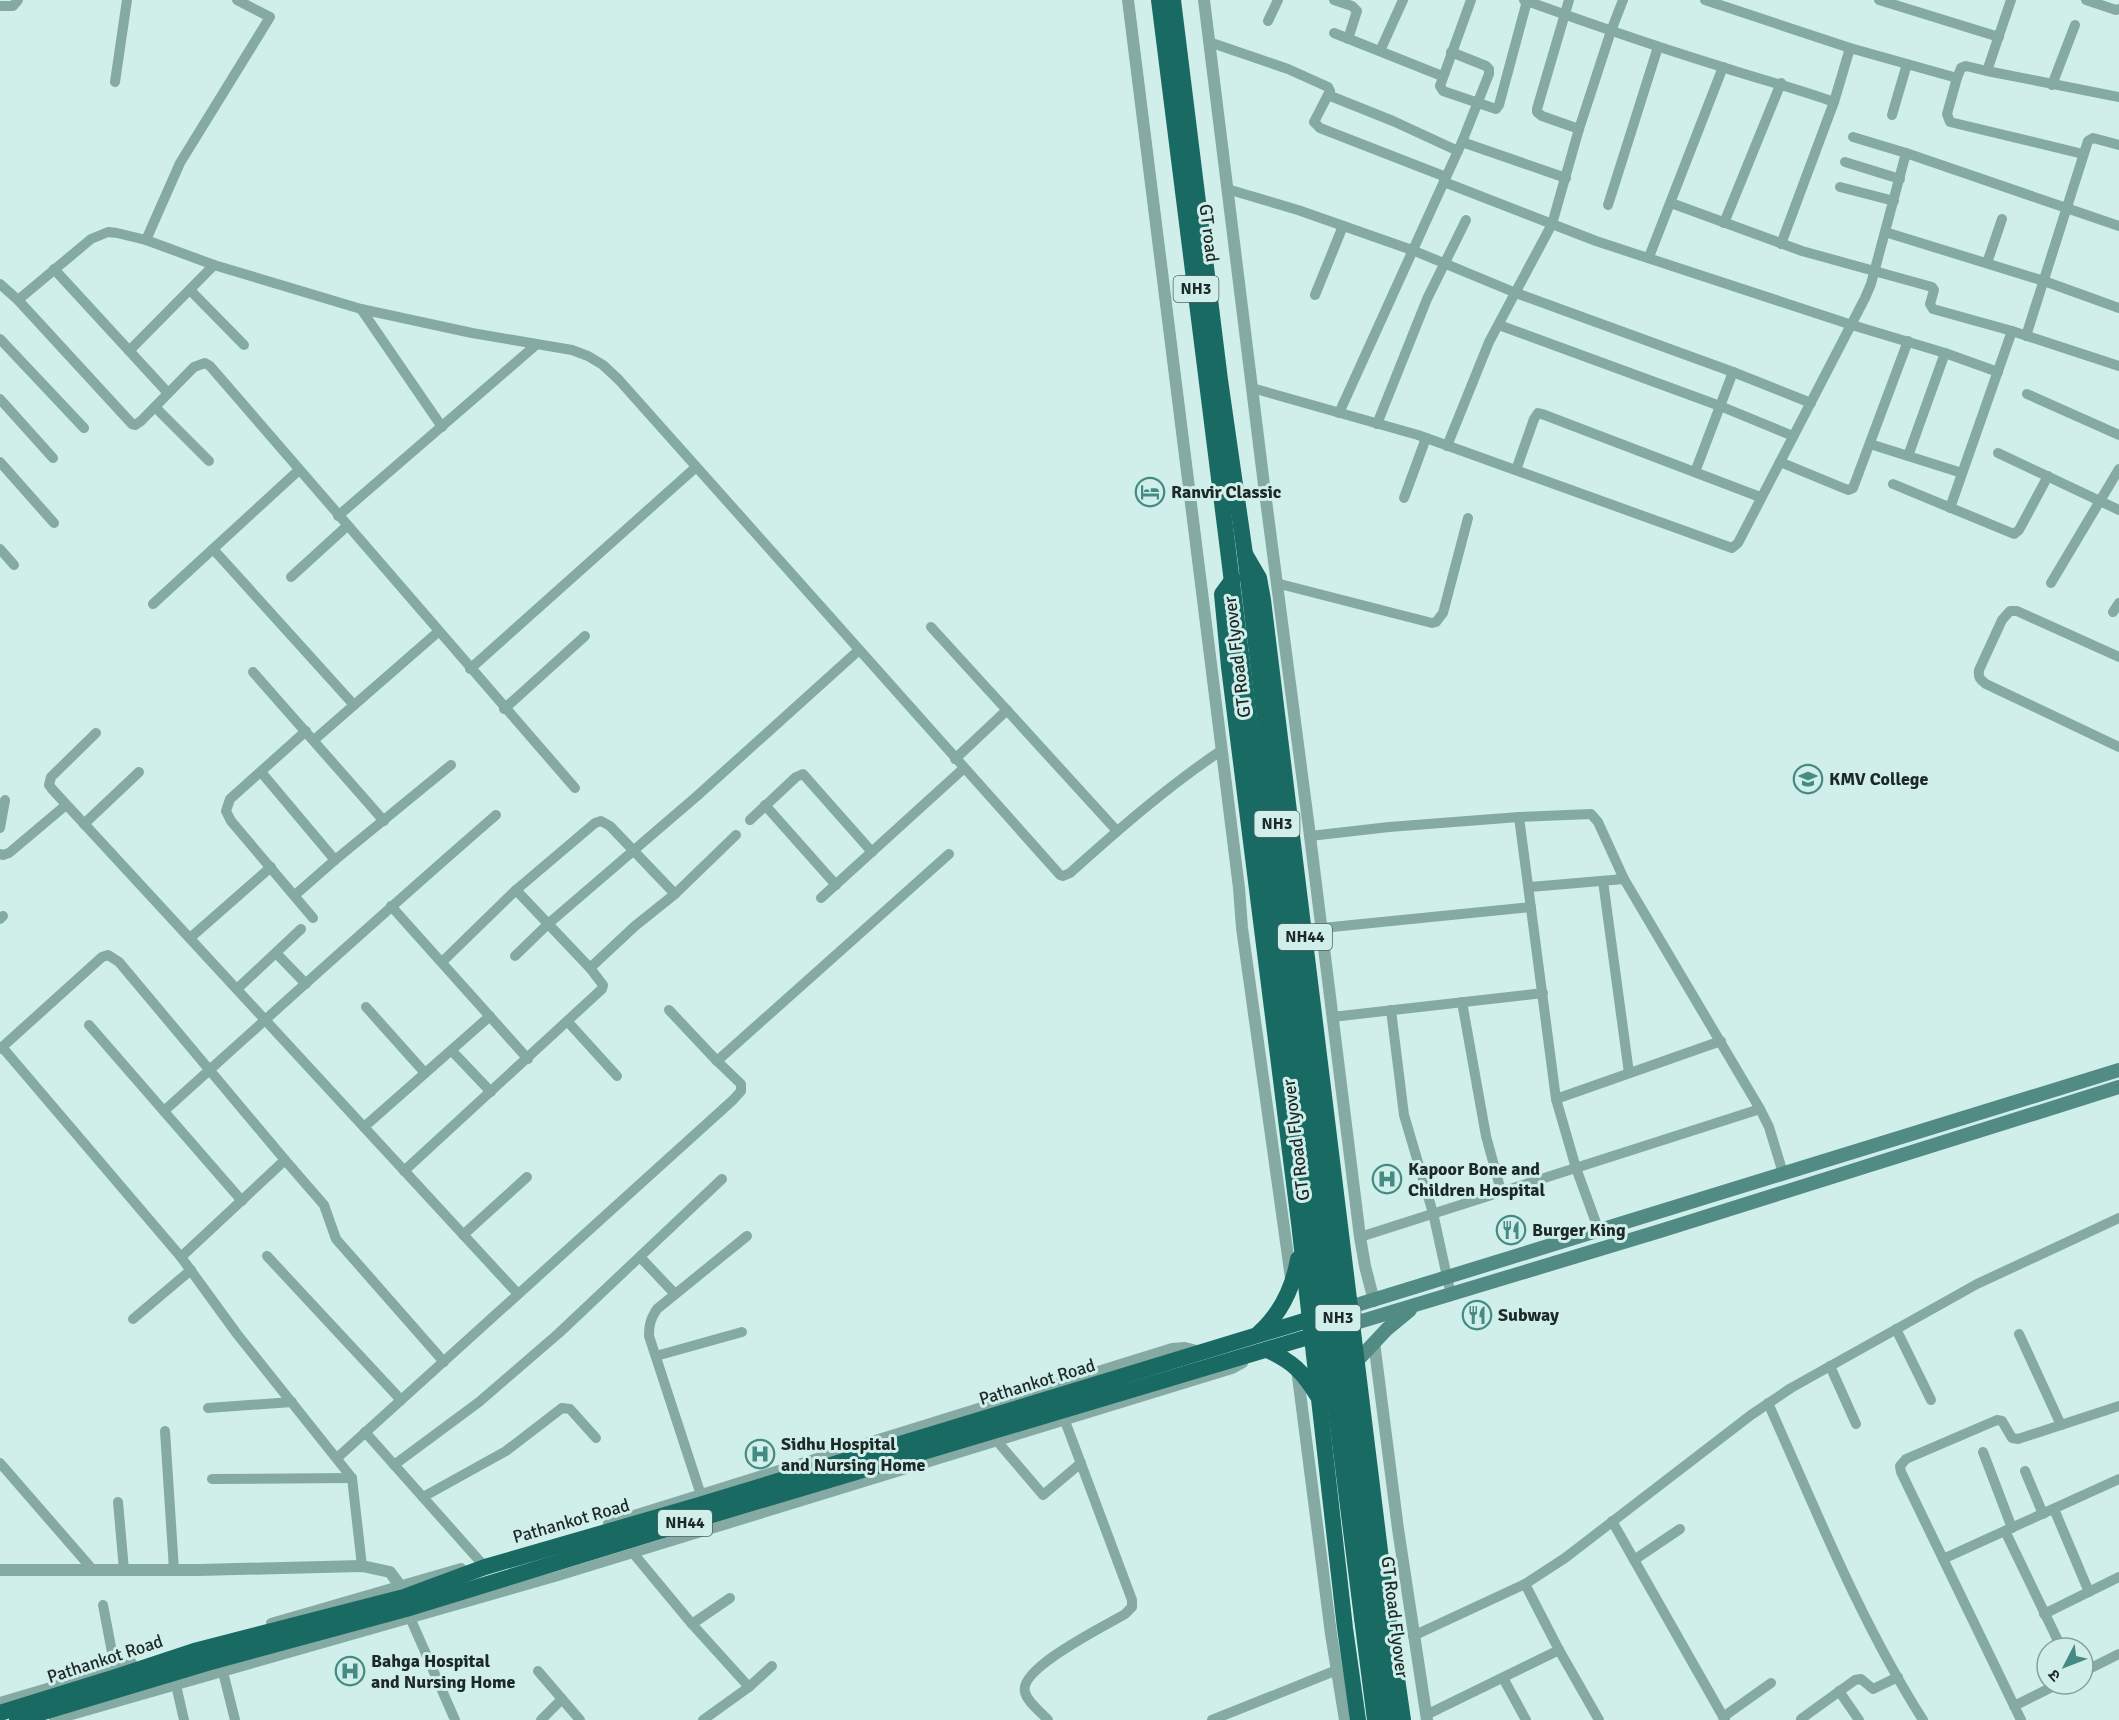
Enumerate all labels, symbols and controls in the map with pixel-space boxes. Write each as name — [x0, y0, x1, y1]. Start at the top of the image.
street label: GT road — [1195, 203, 1223, 263]
road number: NH3 — [1174, 276, 1218, 302]
hotel icon: Ranvir Classic — [1134, 476, 1166, 508]
place label: Ranvir Classic — [1171, 481, 1282, 503]
street label: GT Road Flyover — [1219, 595, 1255, 719]
school or university icon: KMV College — [1792, 763, 1824, 795]
place label: KMV College — [1829, 768, 1928, 790]
road number: NH3 — [1254, 811, 1300, 837]
road number: NH44 — [1278, 924, 1332, 950]
street label: GT Road Flyover — [1278, 1078, 1314, 1202]
place label: Kapoor Bone and Children Hospital — [1408, 1158, 1546, 1201]
hospital icon: Kapoor Bone and Children Hospital — [1371, 1163, 1403, 1195]
restaurant icon: Burger King — [1495, 1214, 1527, 1246]
place label: Burger King — [1532, 1219, 1626, 1241]
restaurant icon: Subway — [1461, 1299, 1493, 1331]
place label: Subway — [1498, 1304, 1559, 1326]
road number: NH3 — [1316, 1305, 1360, 1331]
street label: Pathankot Road — [976, 1354, 1098, 1410]
place label: Sidhu Hospital and Nursing Home — [781, 1433, 925, 1476]
hospital icon: Sidhu Hospital and Nursing Home — [744, 1438, 776, 1470]
street label: Pathankot Road — [510, 1494, 632, 1548]
road number: NH44 — [658, 1510, 712, 1536]
street label: GT Road Flyover — [1377, 1555, 1413, 1679]
street label: Pathankot Road — [44, 1630, 166, 1688]
north arrow — [2035, 1636, 2095, 1696]
place label: Bahga Hospital and Nursing Home — [371, 1650, 515, 1693]
hospital icon: Bahga Hospital and Nursing Home — [334, 1655, 366, 1687]
text: उ — [2044, 1665, 2065, 1686]

